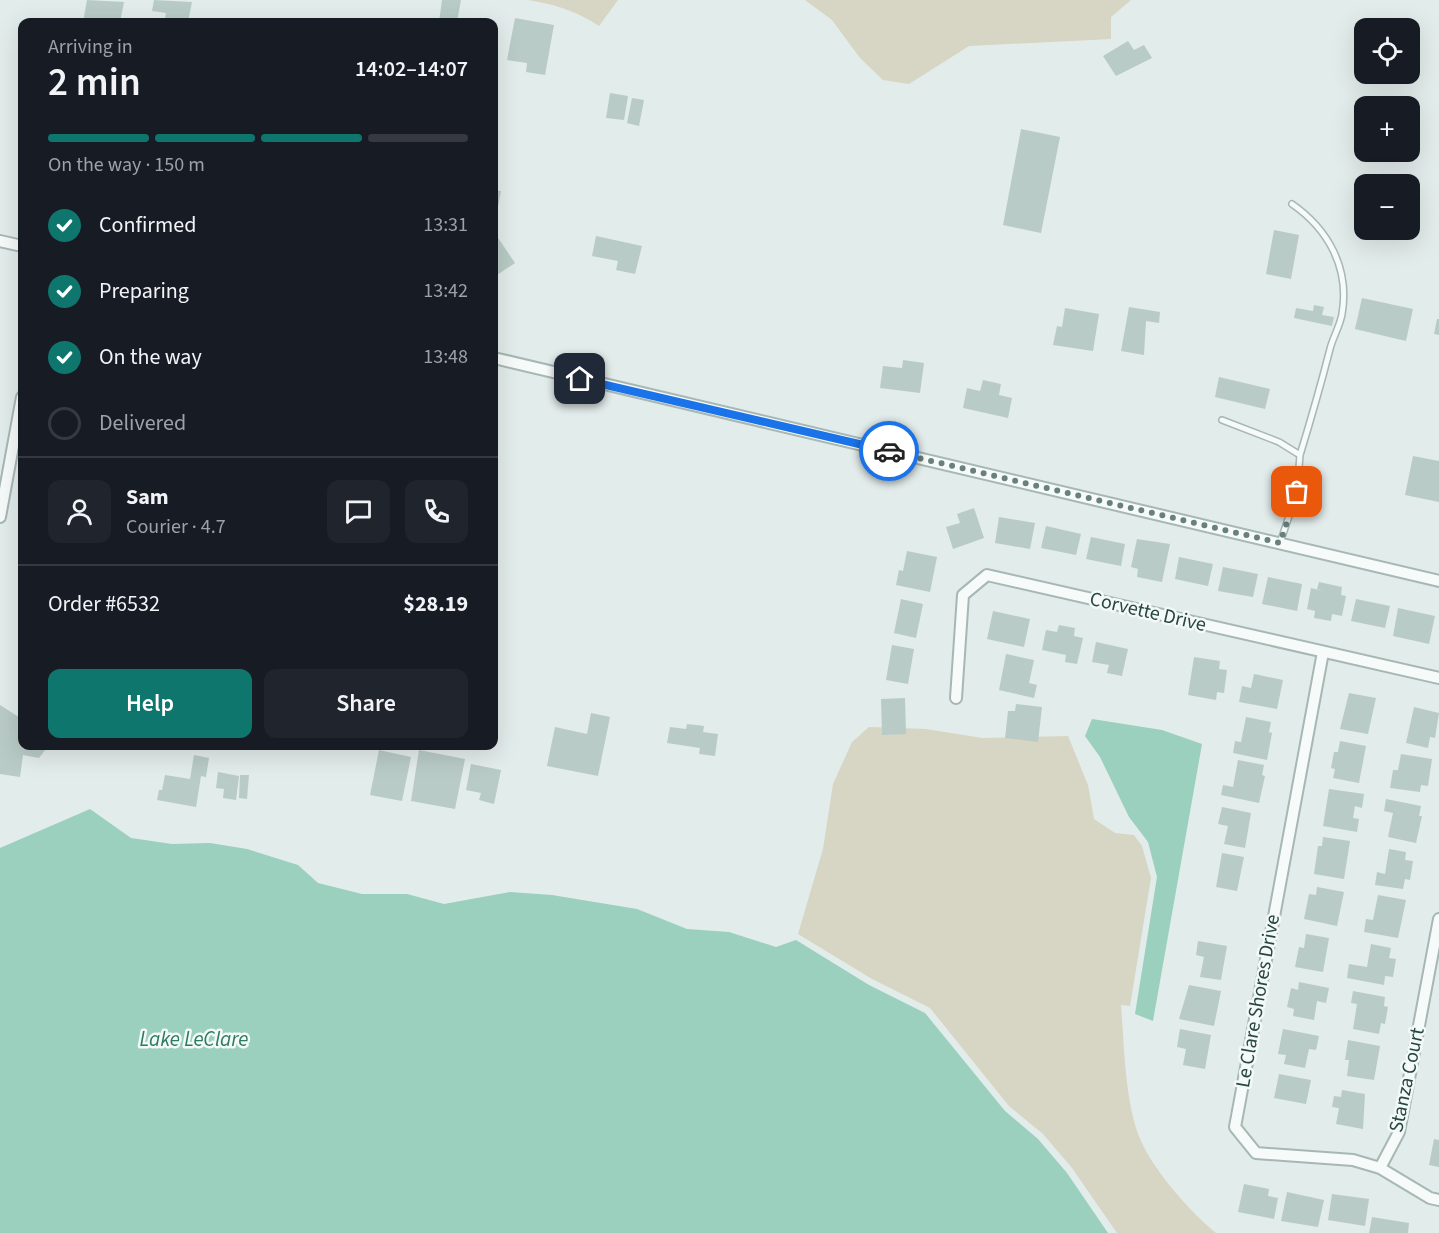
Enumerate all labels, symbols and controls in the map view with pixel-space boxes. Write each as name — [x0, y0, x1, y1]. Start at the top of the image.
map controls — [1354, 18, 1420, 240]
button: locate — [1354, 18, 1420, 84]
text: Arriving in — [48, 33, 133, 61]
text: 14:02–14:07 — [355, 53, 468, 85]
text: 2 min — [48, 55, 141, 111]
button: + — [1354, 96, 1420, 162]
text: On the way · 150 m — [48, 151, 205, 179]
button: − — [1354, 174, 1420, 240]
icon: check — [48, 209, 81, 242]
text: Confirmed — [99, 209, 196, 241]
text: 13:31 — [423, 211, 468, 239]
icon: check — [48, 275, 81, 308]
text: Preparing — [99, 275, 189, 307]
text: 13:42 — [423, 277, 468, 305]
icon: check — [48, 341, 81, 374]
text: On the way — [99, 341, 202, 373]
text: 13:48 — [423, 343, 468, 371]
pin — [554, 353, 605, 404]
icon: home — [563, 362, 596, 395]
text: Delivered — [99, 407, 186, 439]
courier — [859, 421, 919, 481]
icon: car — [873, 435, 906, 468]
pin — [1271, 466, 1322, 517]
icon: bag — [1280, 475, 1313, 508]
button: person — [48, 480, 111, 543]
button: chat — [327, 480, 390, 543]
button: phone — [405, 480, 468, 543]
text: Sam — [126, 481, 169, 513]
text: Courier · 4.7 — [126, 513, 226, 541]
street label: Corvette Drive — [1087, 585, 1209, 639]
text: Order #6532 — [48, 588, 160, 620]
text: $28.19 — [403, 588, 468, 620]
button: Help — [48, 669, 252, 738]
button: Share — [264, 669, 468, 738]
street label: Le Clare Shores Drive — [1229, 912, 1287, 1090]
water label: Lake LeClare — [140, 1024, 248, 1054]
street label: Stanza Court — [1382, 1025, 1432, 1135]

